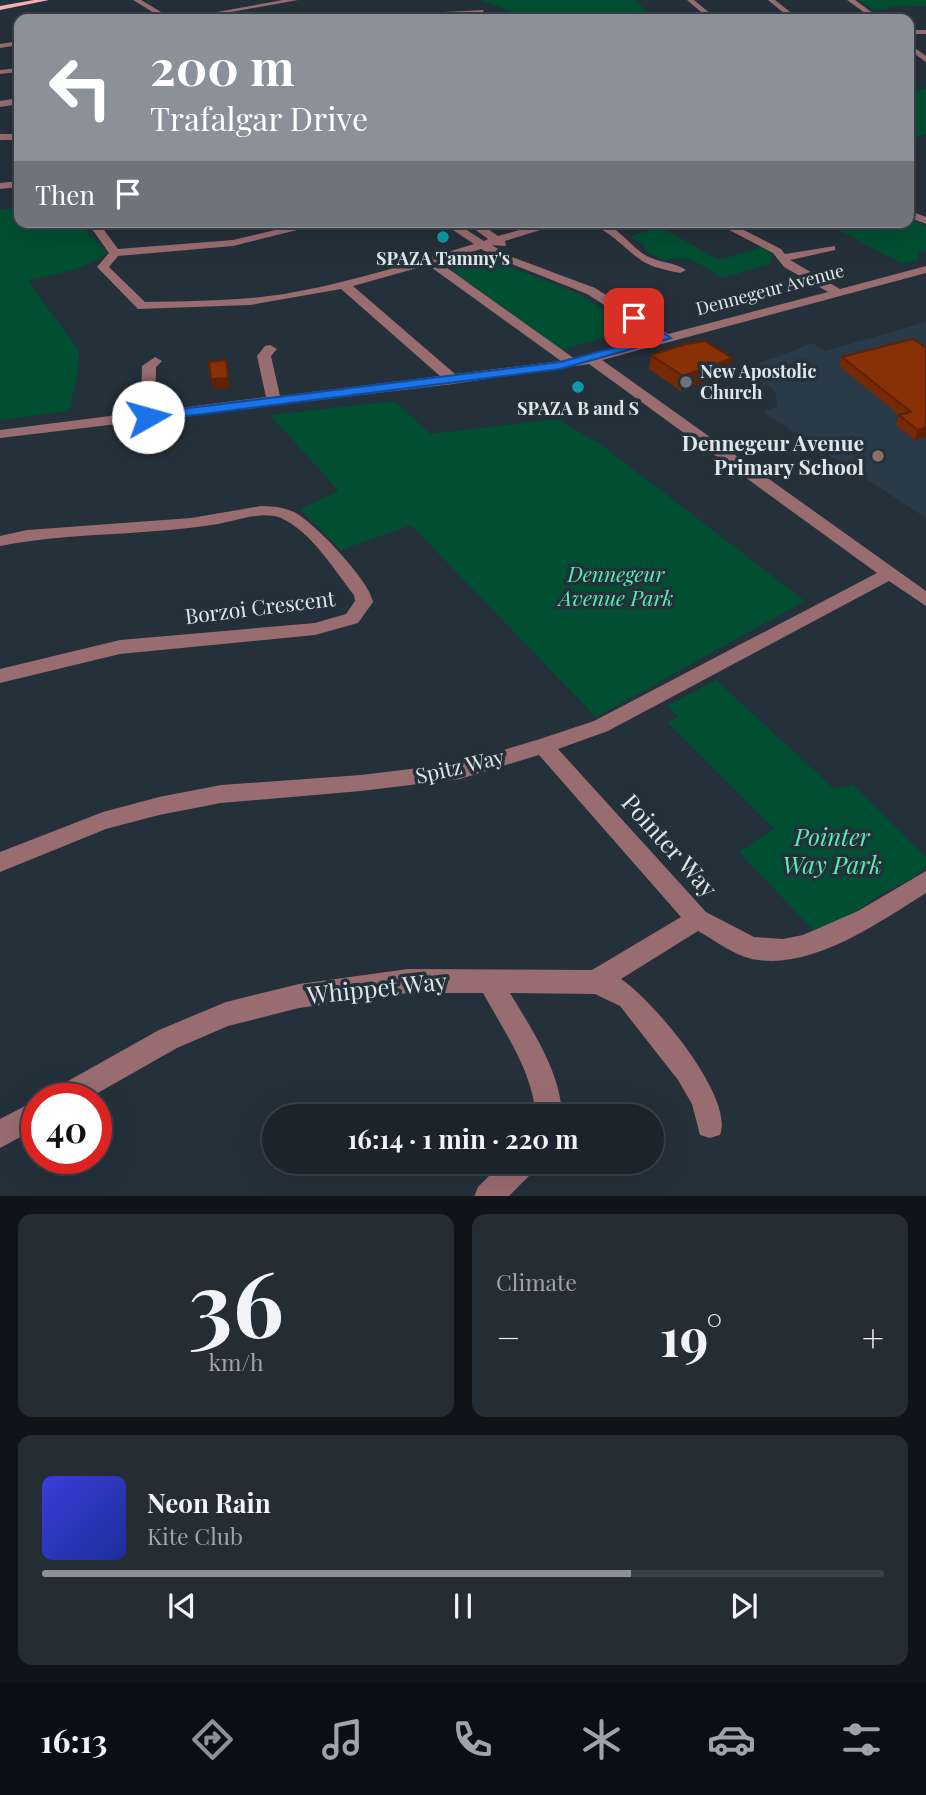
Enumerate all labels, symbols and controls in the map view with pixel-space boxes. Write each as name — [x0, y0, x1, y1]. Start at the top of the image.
text: 200 m — [150, 33, 295, 98]
icon: left — [35, 42, 126, 133]
text: Trafalgar Drive — [150, 96, 368, 139]
icon: arrive — [109, 175, 147, 213]
text: Then — [35, 177, 95, 212]
marker: SPAZA Tammy's — [435, 229, 451, 245]
place label: SPAZA Tammy's — [376, 246, 510, 270]
street label: Dennegeur Avenue — [693, 258, 847, 320]
pin — [604, 288, 664, 348]
icon: arrive — [615, 299, 653, 337]
place label: New Apostolic Church — [700, 359, 817, 404]
marker: New Apostolic Church — [678, 374, 694, 390]
marker: SPAZA B and S — [570, 379, 586, 395]
position arrow — [111, 380, 185, 454]
place label: SPAZA B and S — [517, 396, 639, 420]
place label: Dennegeur Avenue Primary School — [682, 428, 864, 480]
marker: Dennegeur Avenue Primary School — [870, 448, 886, 464]
park label: Dennegeur Avenue Park — [557, 559, 674, 611]
street label: Borzoi Crescent — [183, 583, 337, 629]
street label: Spitz Way — [412, 741, 507, 789]
street label: Pointer Way — [616, 786, 725, 903]
park label: Pointer Way Park — [782, 820, 882, 880]
street label: Whippet Way — [304, 964, 448, 1010]
speed limit sign: 40 — [21, 1083, 112, 1174]
text: 16:14 · 1 min · 220 m — [347, 1121, 579, 1156]
text: 36 — [188, 1240, 284, 1361]
text: Climate — [496, 1266, 577, 1297]
text: 19° — [660, 1301, 723, 1370]
text: − — [496, 1311, 521, 1362]
text: + — [862, 1311, 884, 1362]
text: km/h — [208, 1346, 264, 1377]
text: Neon Rain — [147, 1485, 271, 1520]
text: Kite Club — [147, 1520, 243, 1551]
icon: previous — [163, 1587, 201, 1625]
icon: pause — [444, 1587, 482, 1625]
icon: next — [725, 1587, 763, 1625]
icon: directions — [188, 1715, 237, 1764]
icon: music — [318, 1715, 367, 1764]
icon: phone — [448, 1715, 497, 1764]
icon: climate — [577, 1715, 626, 1764]
icon: car — [707, 1715, 756, 1764]
icon: filters — [837, 1715, 886, 1764]
text: 16:13 — [40, 1718, 108, 1761]

